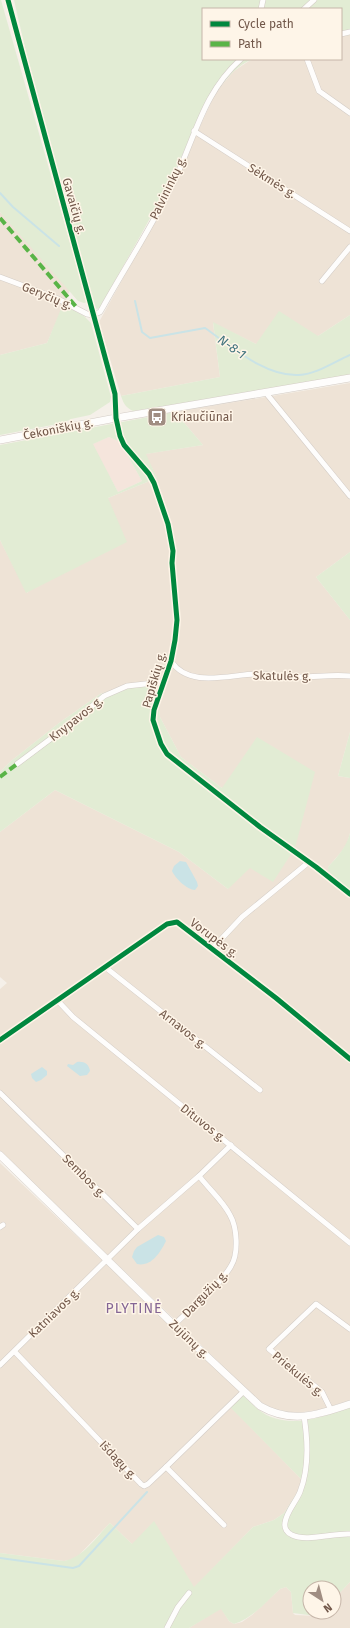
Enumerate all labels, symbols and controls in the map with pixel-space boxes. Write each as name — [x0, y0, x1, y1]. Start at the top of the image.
legend — [202, 8, 342, 60]
text: Cycle path — [238, 17, 294, 31]
text: Path — [238, 37, 262, 51]
street label: Palvininkų g. — [147, 154, 189, 222]
street label: Sėkmės g. — [245, 161, 299, 201]
street label: Gavaičių g. — [59, 176, 89, 236]
street label: Geryčių g. — [20, 280, 74, 312]
water label: N-8-1 — [215, 332, 249, 362]
bus stop icon: Kriaučiūnai — [146, 406, 168, 428]
place label: Kriaučiūnai — [171, 410, 233, 424]
street label: Čekoniškių g. — [22, 414, 94, 443]
street label: Papiškių g. — [139, 650, 169, 710]
street label: Skatulės g. — [253, 668, 311, 684]
street label: Knypavos g. — [46, 694, 106, 744]
street label: Vorupės g. — [187, 915, 241, 961]
street label: Arnavos g. — [157, 1006, 209, 1052]
street label: Dituvos g. — [178, 1101, 228, 1145]
street label: Sembos g. — [59, 1151, 109, 1201]
street label: Dargužių g. — [179, 1268, 231, 1320]
street label: Katniavos g. — [26, 1285, 82, 1341]
district label: PLYTINĖ — [106, 1299, 162, 1317]
street label: Zujūnų g. — [166, 1317, 212, 1361]
street label: Priekulės g. — [270, 1349, 326, 1399]
street label: Išdagų g. — [96, 1438, 140, 1482]
north arrow — [302, 1580, 342, 1620]
text: N — [321, 1600, 334, 1615]

